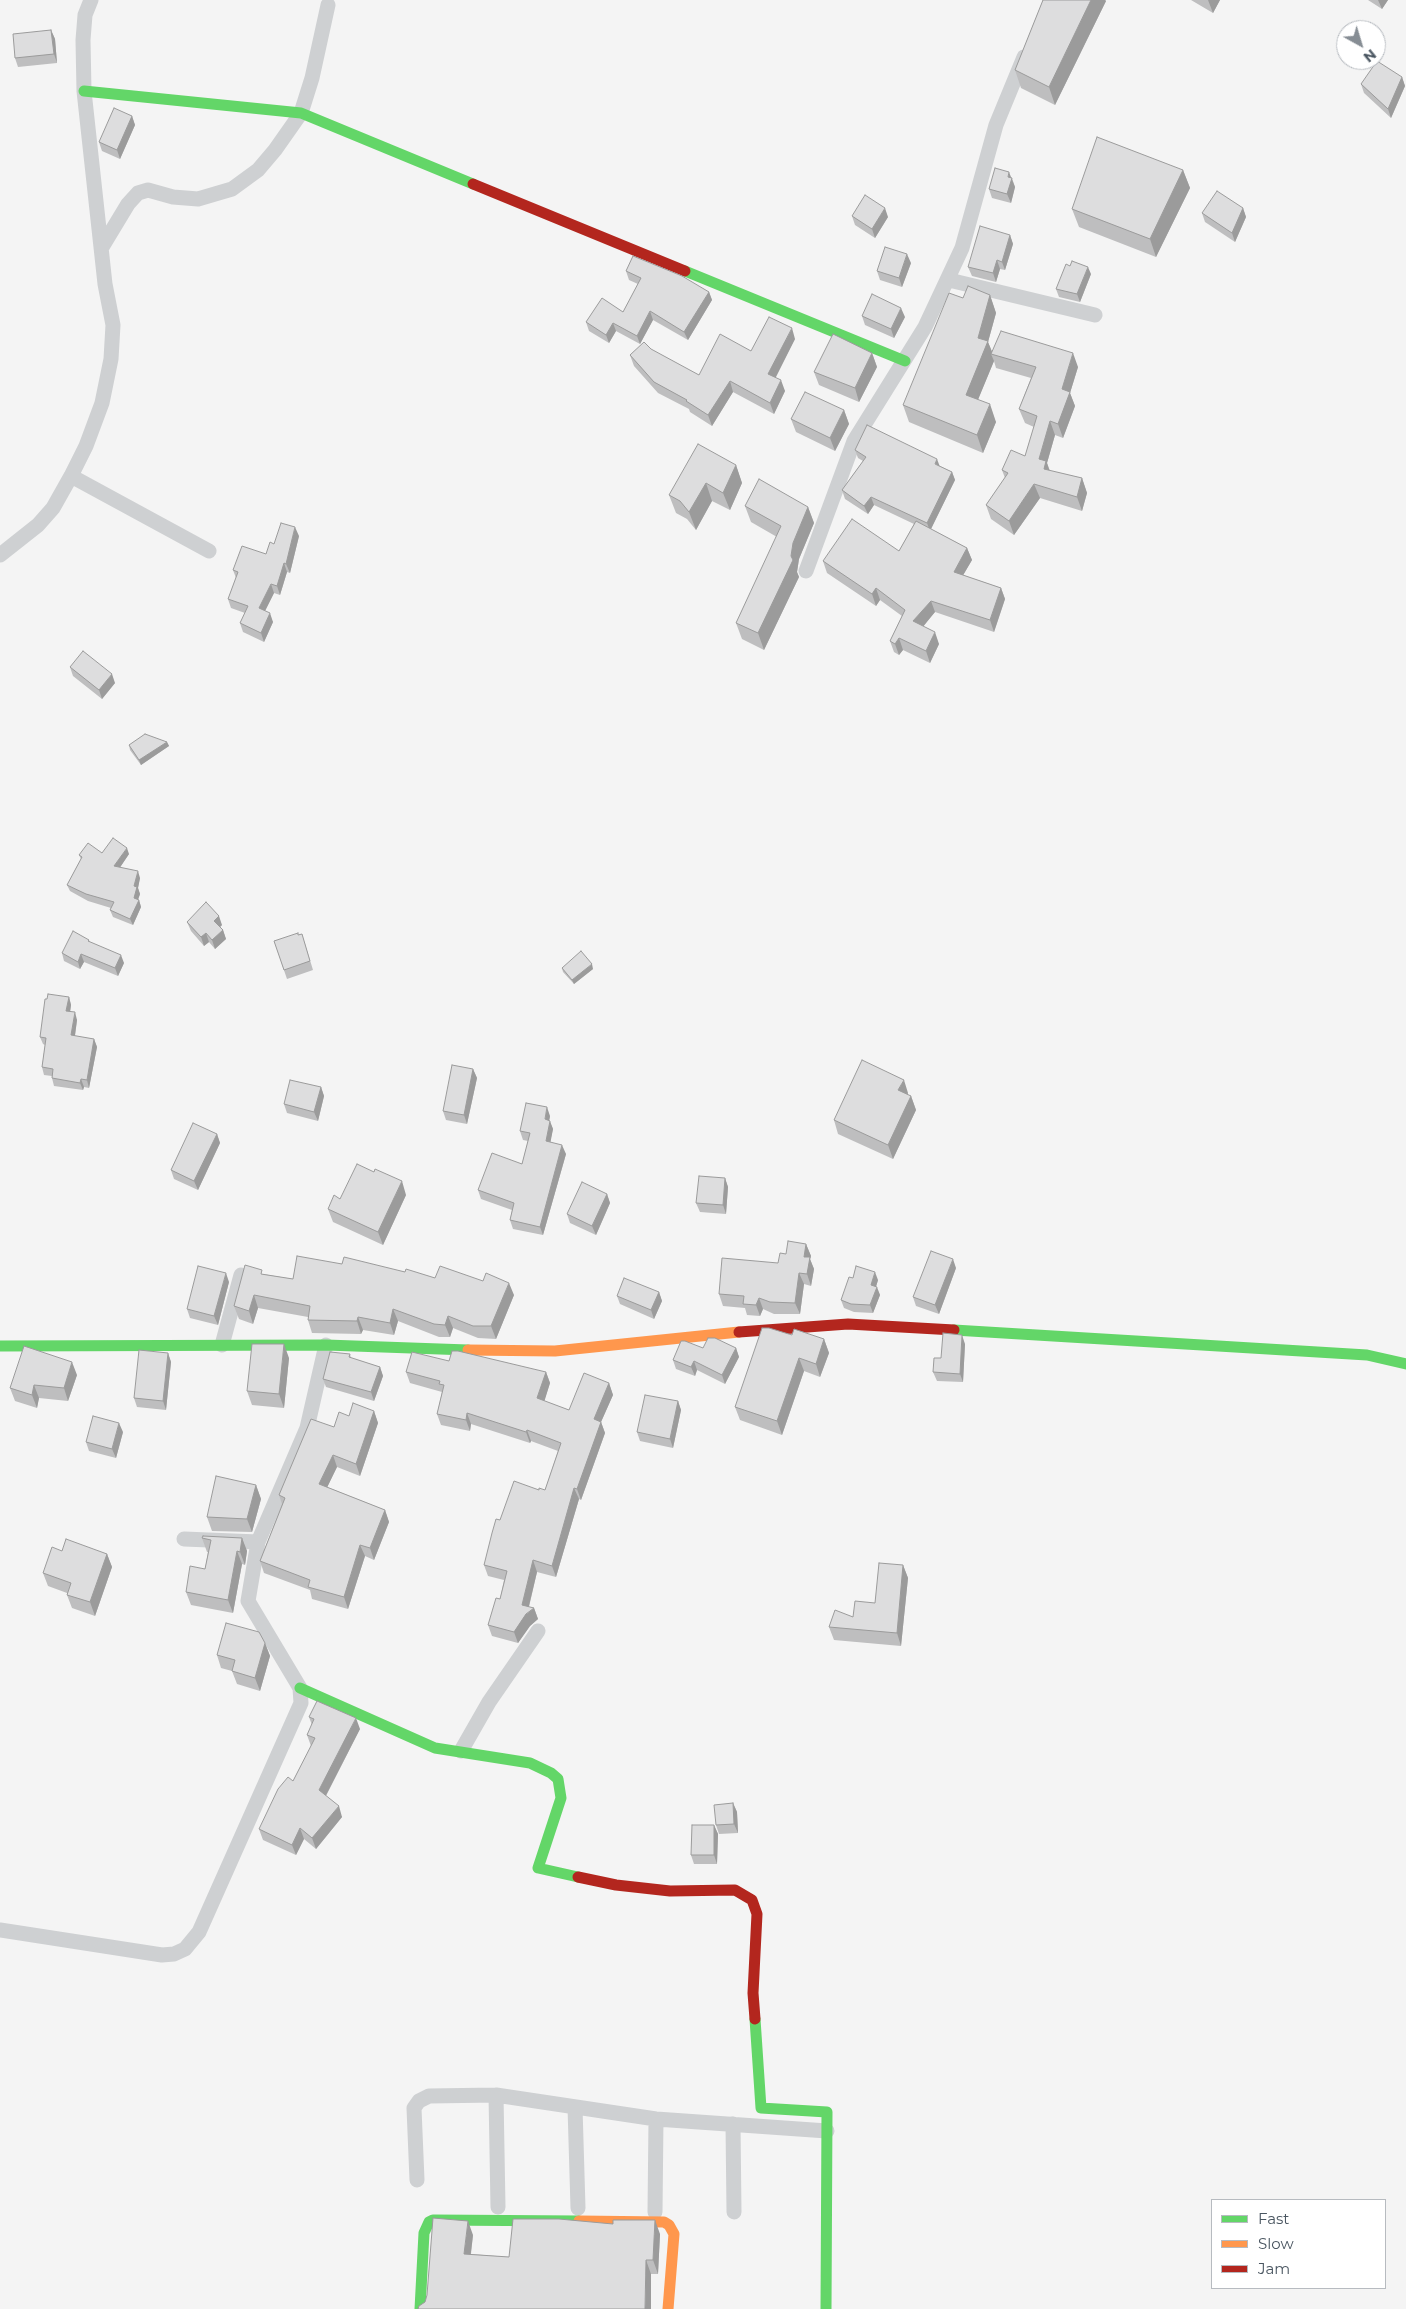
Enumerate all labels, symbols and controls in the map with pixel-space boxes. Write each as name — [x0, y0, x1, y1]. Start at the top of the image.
north arrow — [1336, 20, 1386, 70]
text: N — [1360, 45, 1380, 66]
legend — [1211, 2199, 1386, 2289]
text: Fast — [1258, 2209, 1289, 2228]
text: Slow — [1258, 2234, 1294, 2253]
text: Jam — [1258, 2259, 1290, 2278]

